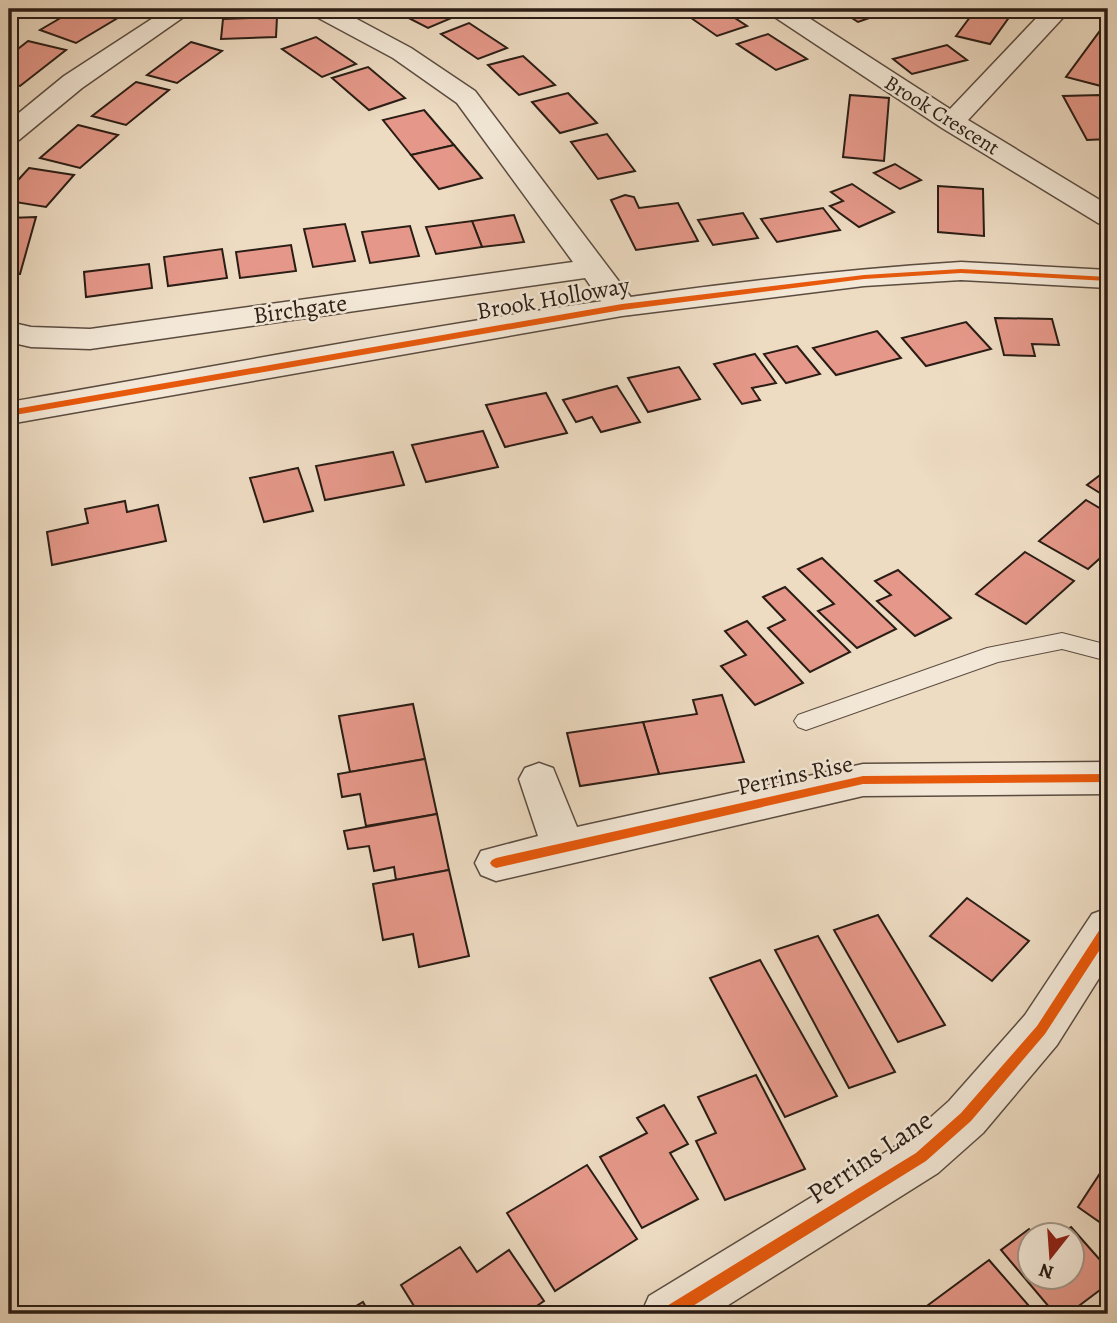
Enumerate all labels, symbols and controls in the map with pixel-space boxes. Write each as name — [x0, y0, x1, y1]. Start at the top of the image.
street label: Brook Crescent — [879, 69, 1005, 161]
street label: Brook Holloway — [474, 269, 632, 327]
street label: Birchgate — [251, 287, 349, 331]
street label: Perrins Rise — [734, 747, 856, 803]
street label: Perrins Lane — [800, 1101, 940, 1213]
north arrow — [1016, 1222, 1086, 1292]
text: N — [1036, 1257, 1057, 1286]

